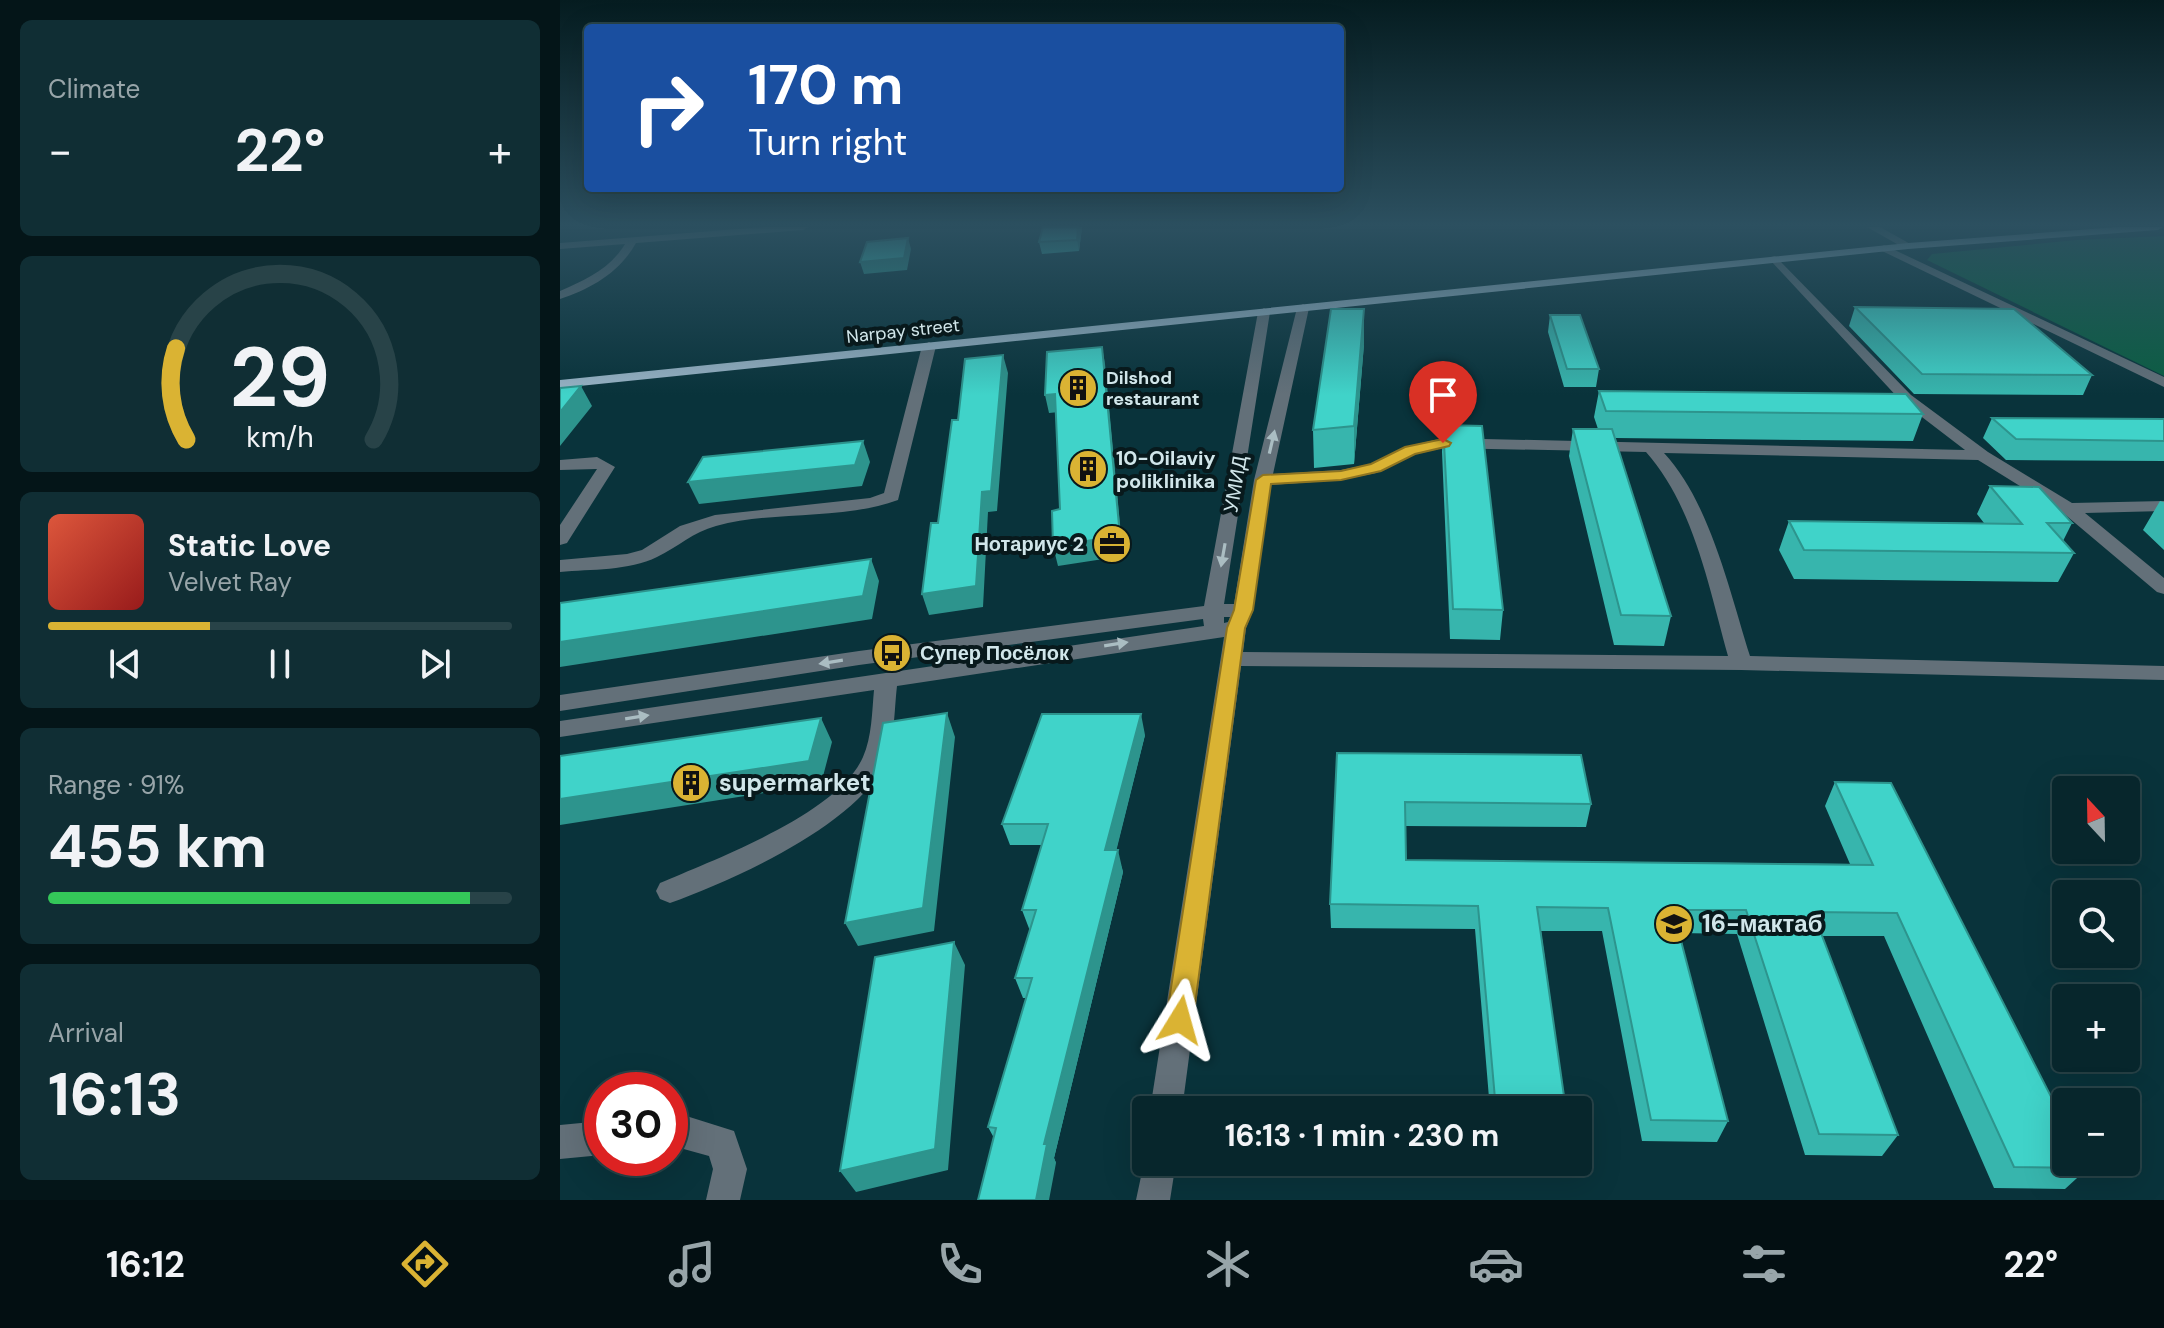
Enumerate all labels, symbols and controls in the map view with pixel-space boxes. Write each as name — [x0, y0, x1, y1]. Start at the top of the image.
text: 170 m — [748, 48, 903, 121]
icon: right — [616, 56, 720, 160]
text: Climate — [48, 72, 140, 106]
text: 22° — [234, 111, 326, 190]
text: Turn right — [748, 119, 907, 166]
text: − — [48, 122, 72, 180]
text: + — [488, 122, 512, 180]
street label: Narpay street — [845, 313, 961, 349]
text: 29 — [230, 323, 330, 432]
pin — [1409, 361, 1477, 443]
place label: Dilshod restaurant — [1106, 366, 1200, 411]
building icon: Dilshod restaurant — [1057, 367, 1099, 409]
icon: arrive — [1421, 373, 1465, 417]
text: km/h — [246, 419, 314, 456]
one-way arrow — [1266, 429, 1279, 454]
place label: 10-Oilaviy poliklinika — [1116, 445, 1216, 494]
building icon: 10-Oilaviy poliklinika — [1067, 448, 1109, 490]
street label: УМИД — [1217, 453, 1253, 514]
office icon: Нотариус 2 — [1091, 523, 1133, 565]
text: Static Love — [168, 526, 331, 565]
place label: Нотариус 2 — [974, 531, 1084, 557]
one-way arrow — [1216, 542, 1229, 567]
text: Velvet Ray — [168, 565, 292, 599]
bus stop icon: Супер Посёлок — [871, 632, 913, 674]
one-way arrow — [1103, 637, 1128, 650]
place label: Супер Посёлок — [920, 640, 1070, 666]
icon: previous — [103, 642, 147, 686]
icon: pause — [258, 642, 302, 686]
icon: next — [413, 642, 457, 686]
one-way arrow — [818, 656, 843, 669]
one-way arrow — [625, 710, 650, 723]
building icon: supermarket — [670, 762, 712, 804]
place label: supermarket — [719, 767, 871, 798]
text: Range · 91% — [48, 768, 184, 802]
north arrow — [2052, 776, 2140, 864]
map controls — [2052, 776, 2140, 1176]
text: 455 km — [48, 807, 267, 886]
button: search — [2052, 880, 2140, 968]
school or university icon: 16-мактаб — [1653, 903, 1695, 945]
place label: 16-мактаб — [1702, 908, 1823, 939]
position arrow — [1138, 978, 1222, 1062]
button: + — [2052, 984, 2140, 1072]
text: Arrival — [48, 1016, 124, 1050]
text: 16:13 — [48, 1055, 181, 1134]
speed limit sign: 30 — [584, 1072, 688, 1176]
button: − — [2052, 1088, 2140, 1176]
text: 16:13 · 1 min · 230 m — [1225, 1116, 1499, 1155]
icon: directions — [397, 1236, 453, 1292]
icon: music — [664, 1236, 720, 1292]
icon: phone — [932, 1236, 988, 1292]
icon: climate — [1200, 1236, 1256, 1292]
icon: car — [1468, 1236, 1524, 1292]
icon: filters — [1736, 1236, 1792, 1292]
text: 16:12 — [106, 1241, 185, 1288]
text: 22° — [2003, 1241, 2058, 1288]

